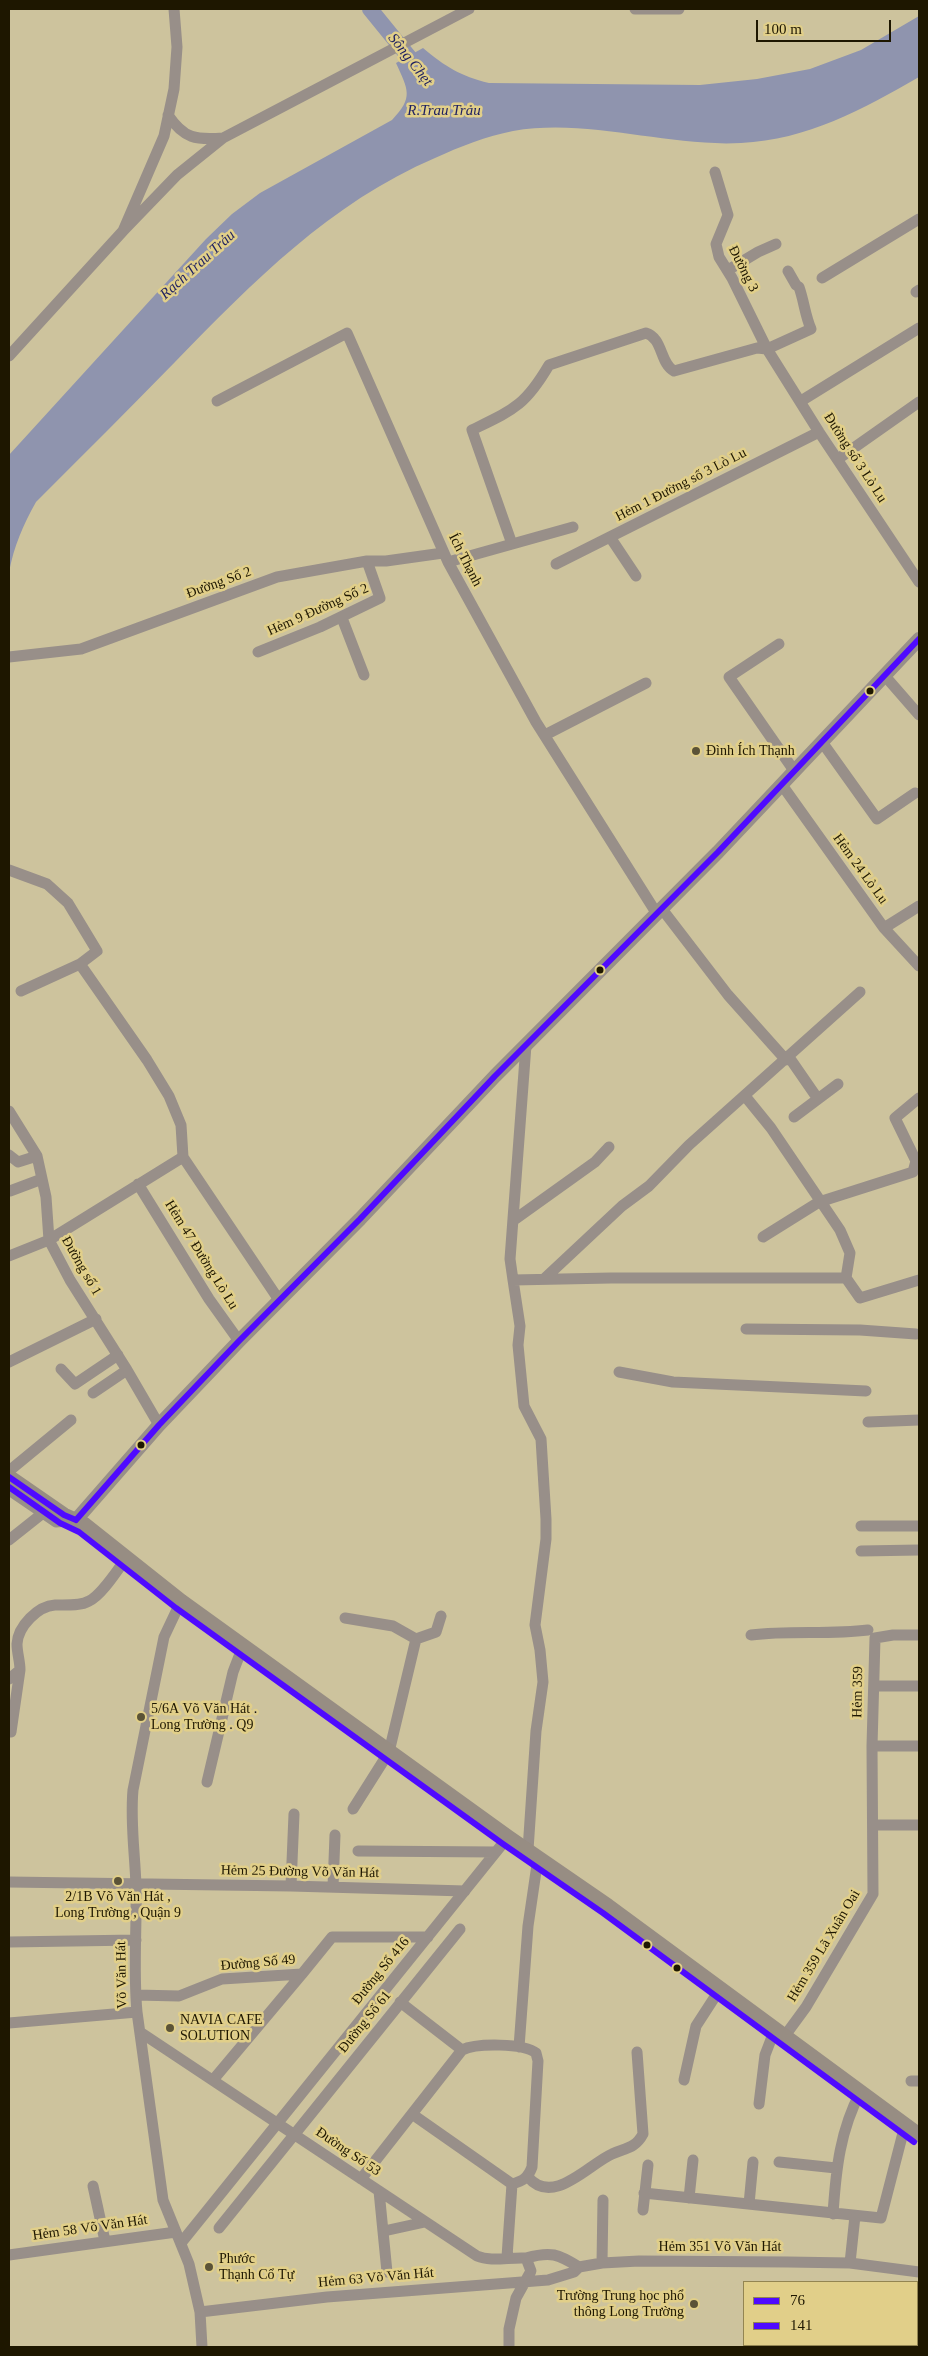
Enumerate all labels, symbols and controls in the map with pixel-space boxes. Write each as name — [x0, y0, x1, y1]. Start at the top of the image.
scale bar — [758, 10, 893, 42]
text: 100 m — [764, 21, 802, 37]
water label: Sông Chẹt — [384, 30, 436, 90]
water label: R.Trau Trảu — [407, 102, 481, 120]
water label: Rạch Trau Trảu — [157, 227, 239, 303]
street label: Đường 3 — [724, 243, 762, 295]
street label: Đường số 3 Lò Lu — [820, 410, 890, 506]
street label: Hẻm 1 Đường số 3 Lò Lu — [613, 445, 749, 525]
street label: Ích Thạnh — [445, 531, 485, 589]
street label: Đường Số 2 — [184, 563, 254, 603]
street label: Hẻm 9 Đường Số 2 — [265, 580, 371, 640]
unlabelled marker — [865, 686, 875, 696]
place label: Đình Ích Thạnh — [706, 743, 795, 759]
marker: Đình Ích Thạnh — [690, 745, 702, 757]
street label: Hẻm 24 Lò Lu — [829, 831, 891, 907]
unlabelled marker — [595, 965, 605, 975]
street label: Hẻm 47 Đường Lò Lu — [161, 1197, 241, 1313]
street label: Đường số 1 — [57, 1233, 105, 1299]
unlabelled marker — [136, 1440, 146, 1450]
street label: Hẻm 359 — [849, 1666, 867, 1718]
place label: 5/6A Võ Văn Hát . Long Trường . Q9 — [151, 1701, 257, 1734]
marker: 5/6A Võ Văn Hát . Long Trường . Q9 — [135, 1711, 147, 1723]
street label: Hẻm 25 Đường Võ Văn Hát — [221, 1862, 379, 1882]
marker: 2/1B Võ Văn Hát , Long Trường , Quận 9 — [112, 1875, 124, 1887]
street label: Hẻm 359 Lã Xuân Oai — [784, 1887, 864, 2005]
place label: 2/1B Võ Văn Hát , Long Trường , Quận 9 — [55, 1889, 181, 1921]
street label: Đường Số 416 — [349, 1934, 413, 2008]
unlabelled marker — [642, 1940, 652, 1950]
street label: Võ Văn Hát — [113, 1941, 131, 2009]
street label: Đường Số 49 — [220, 1951, 296, 1975]
unlabelled marker — [672, 1963, 682, 1973]
street label: Đường Số 61 — [335, 1988, 395, 2056]
place label: NAVIA CAFE SOLUTION — [180, 2012, 263, 2044]
marker: NAVIA CAFE SOLUTION — [164, 2022, 176, 2034]
street label: Đường Số 53 — [312, 2124, 384, 2180]
street label: Hẻm 58 Võ Văn Hát — [31, 2212, 149, 2244]
street label: Hẻm 351 Võ Văn Hát — [659, 2239, 781, 2255]
place label: Phước Thạnh Cổ Tự — [219, 2251, 294, 2284]
marker: Phước Thạnh Cổ Tự — [203, 2261, 215, 2273]
street label: Hẻm 63 Võ Văn Hát — [318, 2265, 434, 2291]
legend — [743, 2281, 918, 2346]
place label: Trường Trung học phổ thông Long Trường — [557, 2288, 684, 2320]
text: 76 — [790, 2292, 805, 2308]
marker: Trường Trung học phổ thông Long Trường — [688, 2298, 700, 2310]
text: 141 — [790, 2317, 813, 2333]

